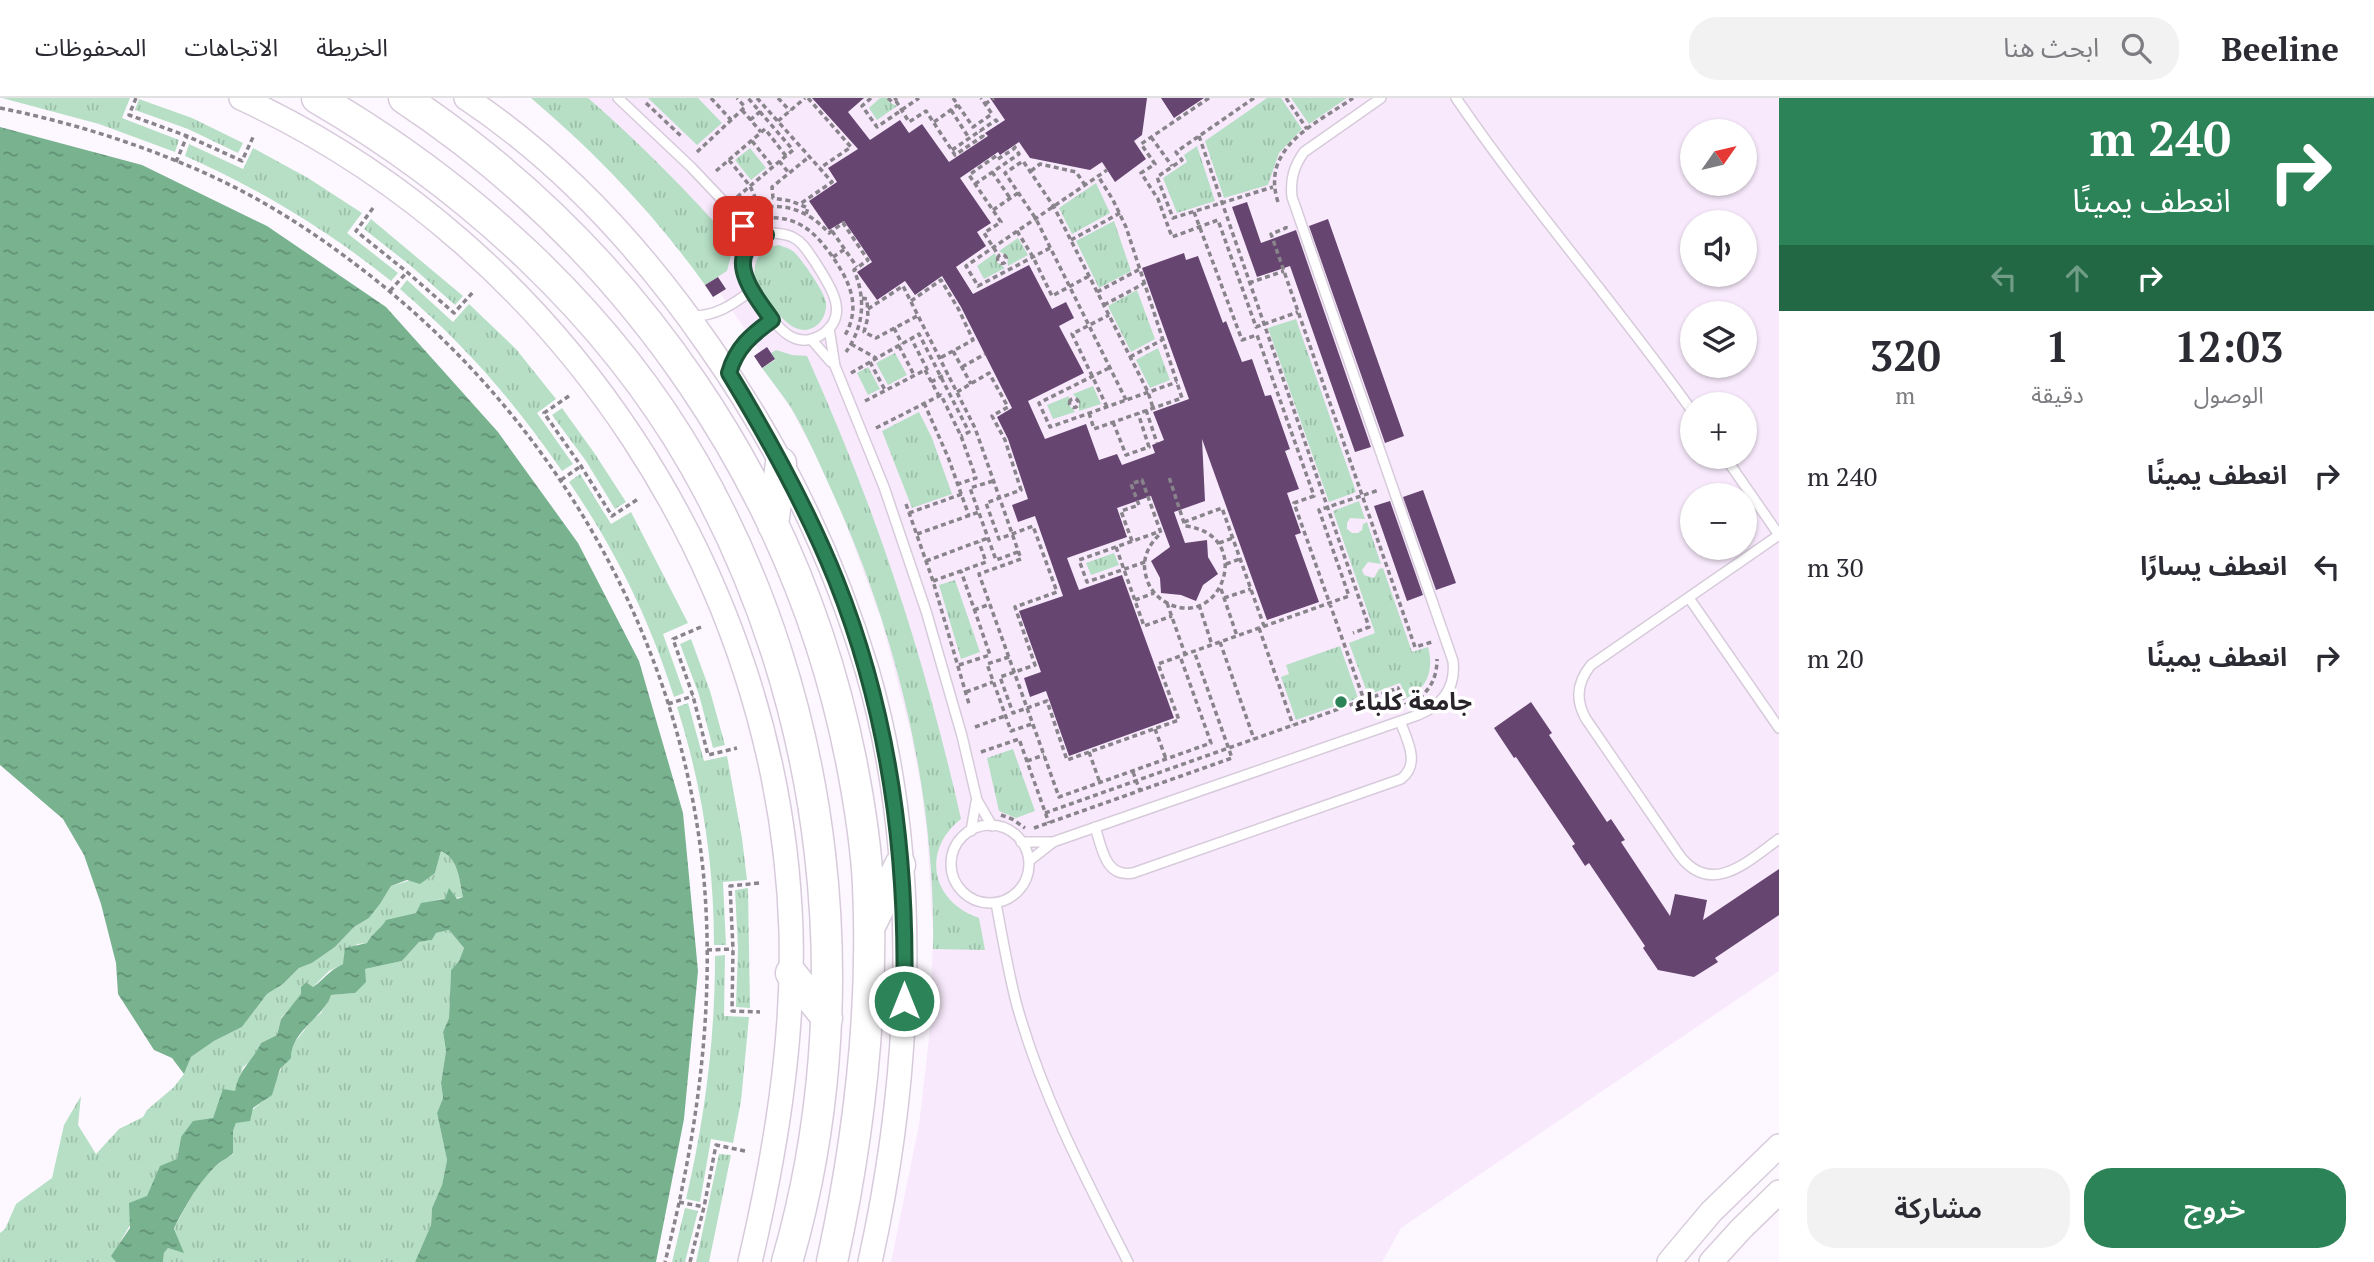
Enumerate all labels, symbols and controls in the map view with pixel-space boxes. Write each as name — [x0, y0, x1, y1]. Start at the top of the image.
search box — [1689, 17, 2179, 80]
text: Beeline — [2221, 27, 2339, 70]
icon: search — [2117, 29, 2155, 67]
text: ابحث هنا — [2003, 30, 2099, 64]
text: المحفوظات — [35, 31, 146, 63]
text: الاتجاهات — [184, 31, 278, 63]
text: الخريطة — [316, 31, 388, 63]
text: 240 m — [2089, 105, 2231, 170]
north arrow — [1680, 119, 1757, 196]
map controls — [1680, 119, 1757, 560]
icon: right — [2255, 126, 2346, 217]
text: انعطف يمينًا — [2072, 179, 2231, 221]
pin — [713, 196, 773, 256]
icon: arrive — [724, 207, 762, 245]
button: sound — [1680, 210, 1757, 287]
icon: left — [1985, 259, 2023, 297]
icon: ahead — [2058, 259, 2096, 297]
icon: right — [2131, 259, 2169, 297]
button: layers — [1680, 301, 1757, 378]
text: 1 — [2046, 318, 2069, 374]
text: 12:03 — [2174, 318, 2283, 374]
text: 320 — [1870, 327, 1941, 383]
text: دقيقة — [2031, 379, 2084, 410]
text: الوصول — [2194, 379, 2264, 410]
text: m — [1895, 380, 1915, 411]
button: + — [1680, 392, 1757, 469]
text: انعطف يمينًا — [2147, 457, 2287, 491]
icon: right — [2308, 457, 2346, 495]
text: 240 m — [1807, 459, 1877, 493]
button: − — [1680, 483, 1757, 560]
text: انعطف يسارًا — [2140, 548, 2287, 582]
icon: left — [2308, 548, 2346, 586]
text: 30 m — [1807, 550, 1864, 584]
text: انعطف يمينًا — [2147, 639, 2287, 673]
icon: right — [2308, 639, 2346, 677]
text: 20 m — [1807, 641, 1864, 675]
place label: جامعة كلباء — [1355, 685, 1472, 717]
marker: جامعة كلباء — [1333, 694, 1349, 710]
position arrow — [867, 964, 941, 1038]
button: مشاركة — [1807, 1168, 2070, 1248]
button: خروج — [2084, 1168, 2346, 1248]

